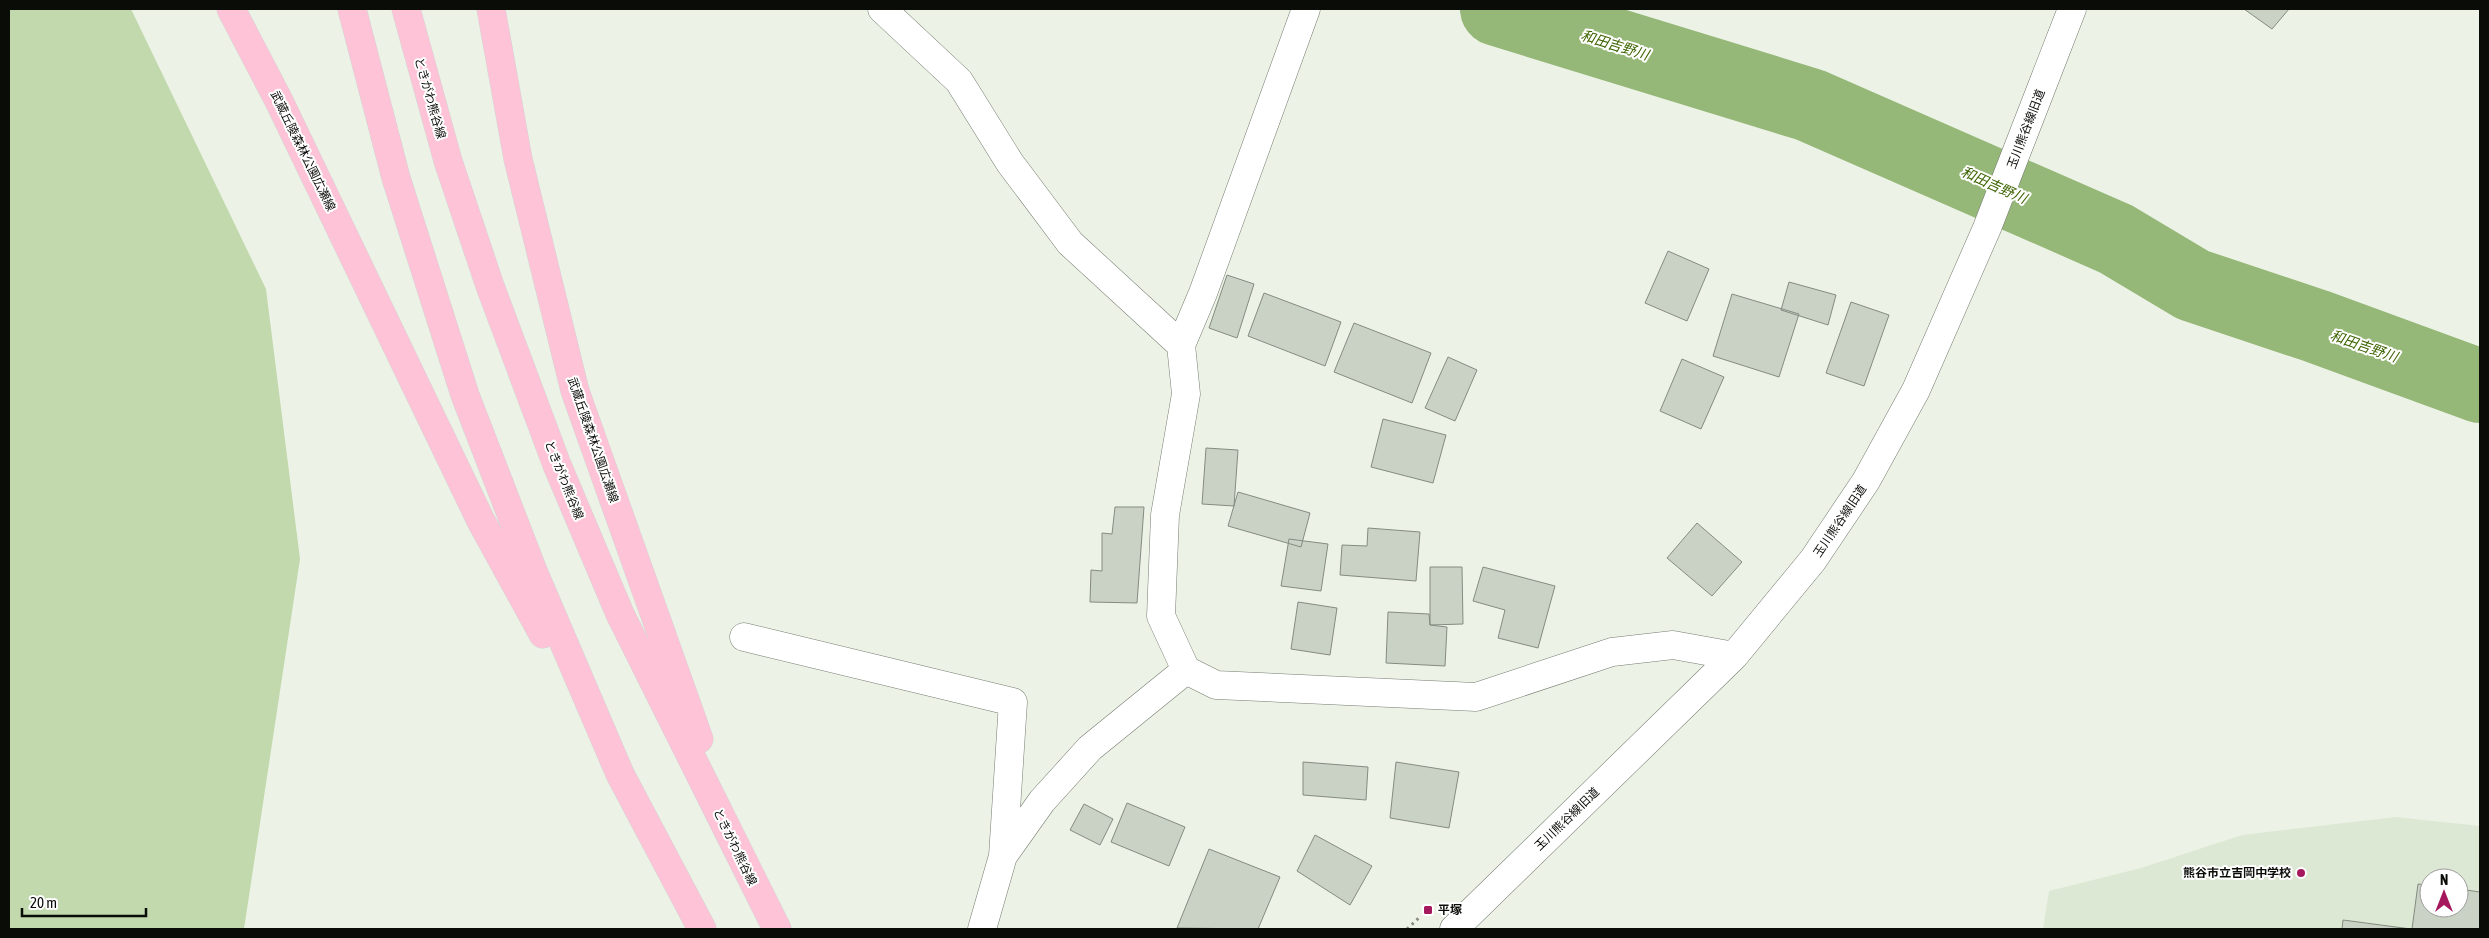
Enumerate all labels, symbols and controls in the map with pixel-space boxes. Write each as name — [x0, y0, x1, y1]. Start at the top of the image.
water label: 和田吉野川 — [1579, 27, 1653, 63]
street label: ときがわ熊谷線 — [412, 56, 448, 140]
street label: 玉川熊谷線旧道 — [2004, 87, 2048, 171]
street label: 武蔵丘陵森林公園広瀬線 — [268, 89, 338, 213]
water label: 和田吉野川 — [1959, 163, 2031, 207]
water label: 和田吉野川 — [2328, 327, 2402, 366]
street label: 武蔵丘陵森林公園広瀬線 — [565, 375, 621, 505]
street label: ときがわ熊谷線 — [542, 438, 586, 522]
street label: 玉川熊谷線旧道 — [1811, 482, 1869, 560]
street label: 玉川熊谷線旧道 — [1532, 785, 1602, 853]
street label: ときがわ熊谷線 — [710, 806, 760, 888]
place label: 熊谷市立吉岡中学校 — [2183, 866, 2291, 880]
marker: 熊谷市立吉岡中学校 — [2295, 867, 2307, 879]
north arrow — [2419, 868, 2469, 918]
text: N — [2440, 872, 2448, 888]
scale bar — [22, 886, 146, 918]
text: 20 m — [30, 894, 57, 911]
place label: 平塚 — [1438, 903, 1462, 917]
marker: 平塚 — [1422, 904, 1434, 916]

